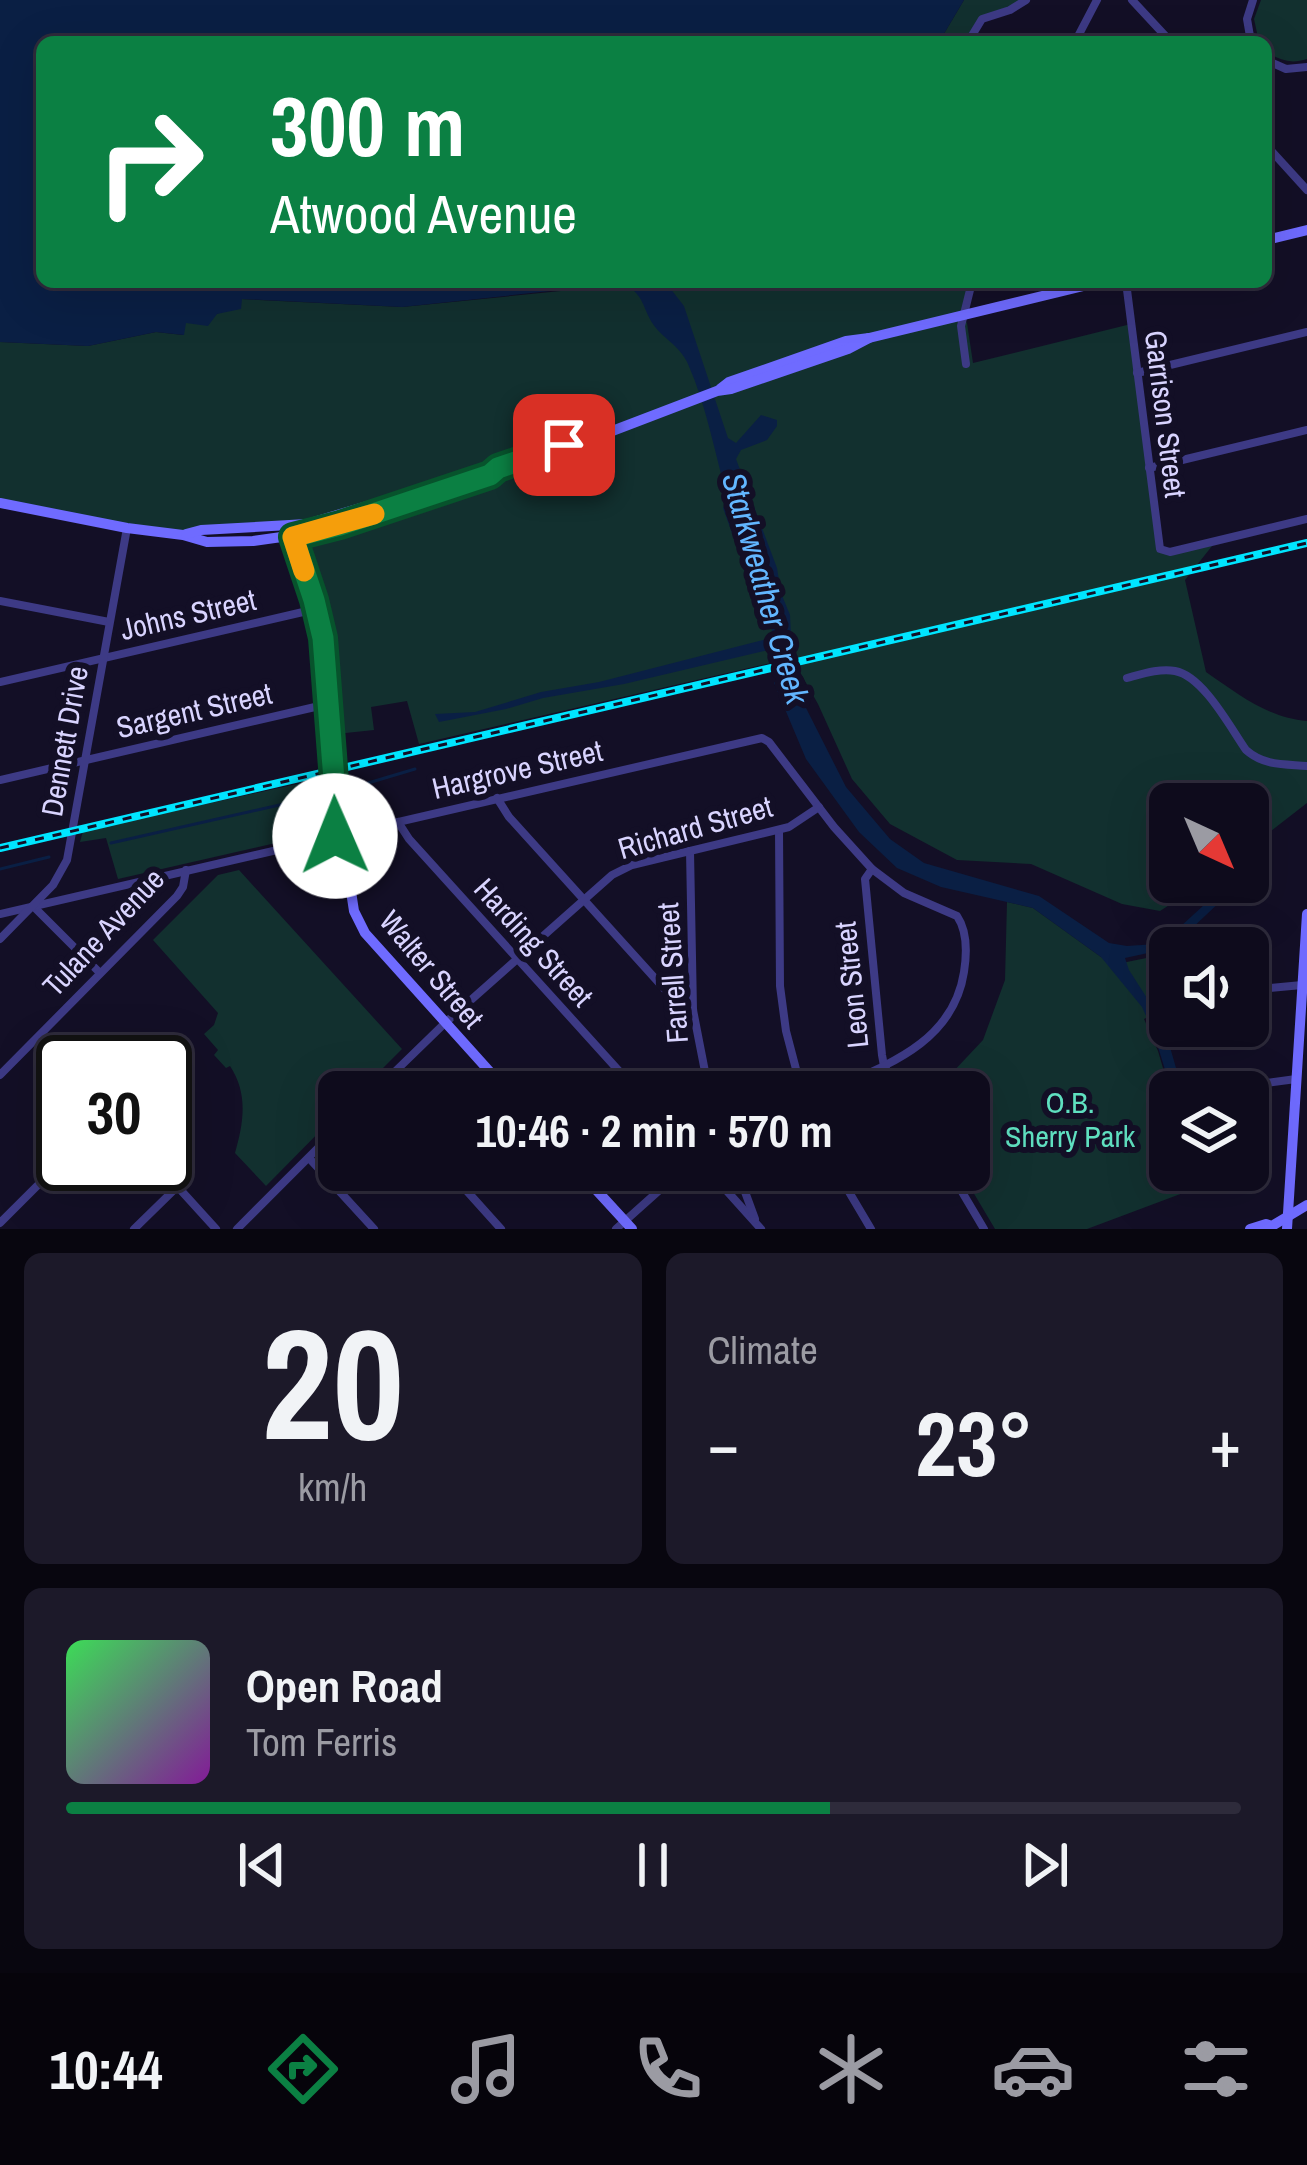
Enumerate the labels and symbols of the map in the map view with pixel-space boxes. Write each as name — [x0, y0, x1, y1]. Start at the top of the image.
street label: Garrison Street — [1136, 328, 1196, 500]
pin — [513, 394, 615, 496]
water label: Starkweather Creek — [712, 467, 821, 710]
street label: Johns Street — [116, 579, 260, 649]
street label: Dennett Drive — [31, 663, 97, 819]
street label: Sargent Street — [112, 673, 276, 747]
street label: Hargrove Street — [428, 730, 606, 808]
position arrow — [272, 773, 398, 899]
north arrow — [1149, 783, 1269, 903]
street label: Richard Street — [613, 786, 777, 868]
street label: Tulane Avenue — [33, 859, 173, 1005]
street label: Harding Street — [466, 869, 602, 1015]
street label: Farrell Street — [647, 901, 697, 1045]
street label: Walter Street — [371, 902, 493, 1037]
street label: Leon Street — [824, 920, 878, 1050]
speed limit sign: 30 — [36, 1035, 192, 1191]
park label: O.B. Sherry Park — [1005, 1082, 1136, 1156]

